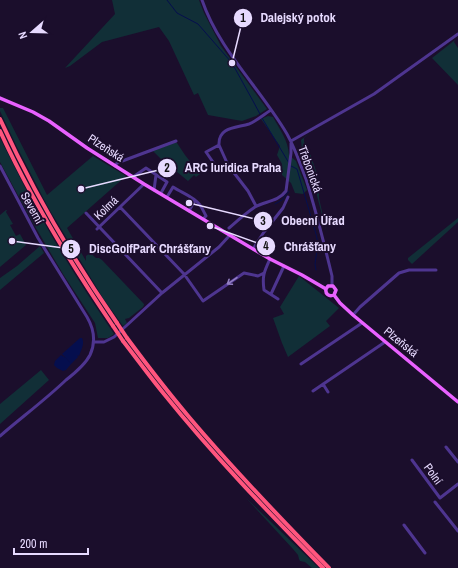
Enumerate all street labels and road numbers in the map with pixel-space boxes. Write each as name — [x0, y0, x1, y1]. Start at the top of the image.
street label: Plzeňská — [85, 130, 128, 166]
street label: Třebonická — [294, 143, 326, 195]
street label: Severní — [17, 189, 47, 227]
street label: Kolmá — [90, 192, 122, 223]
street label: Plzeňská — [380, 323, 422, 361]
street label: Polní — [420, 460, 446, 488]

